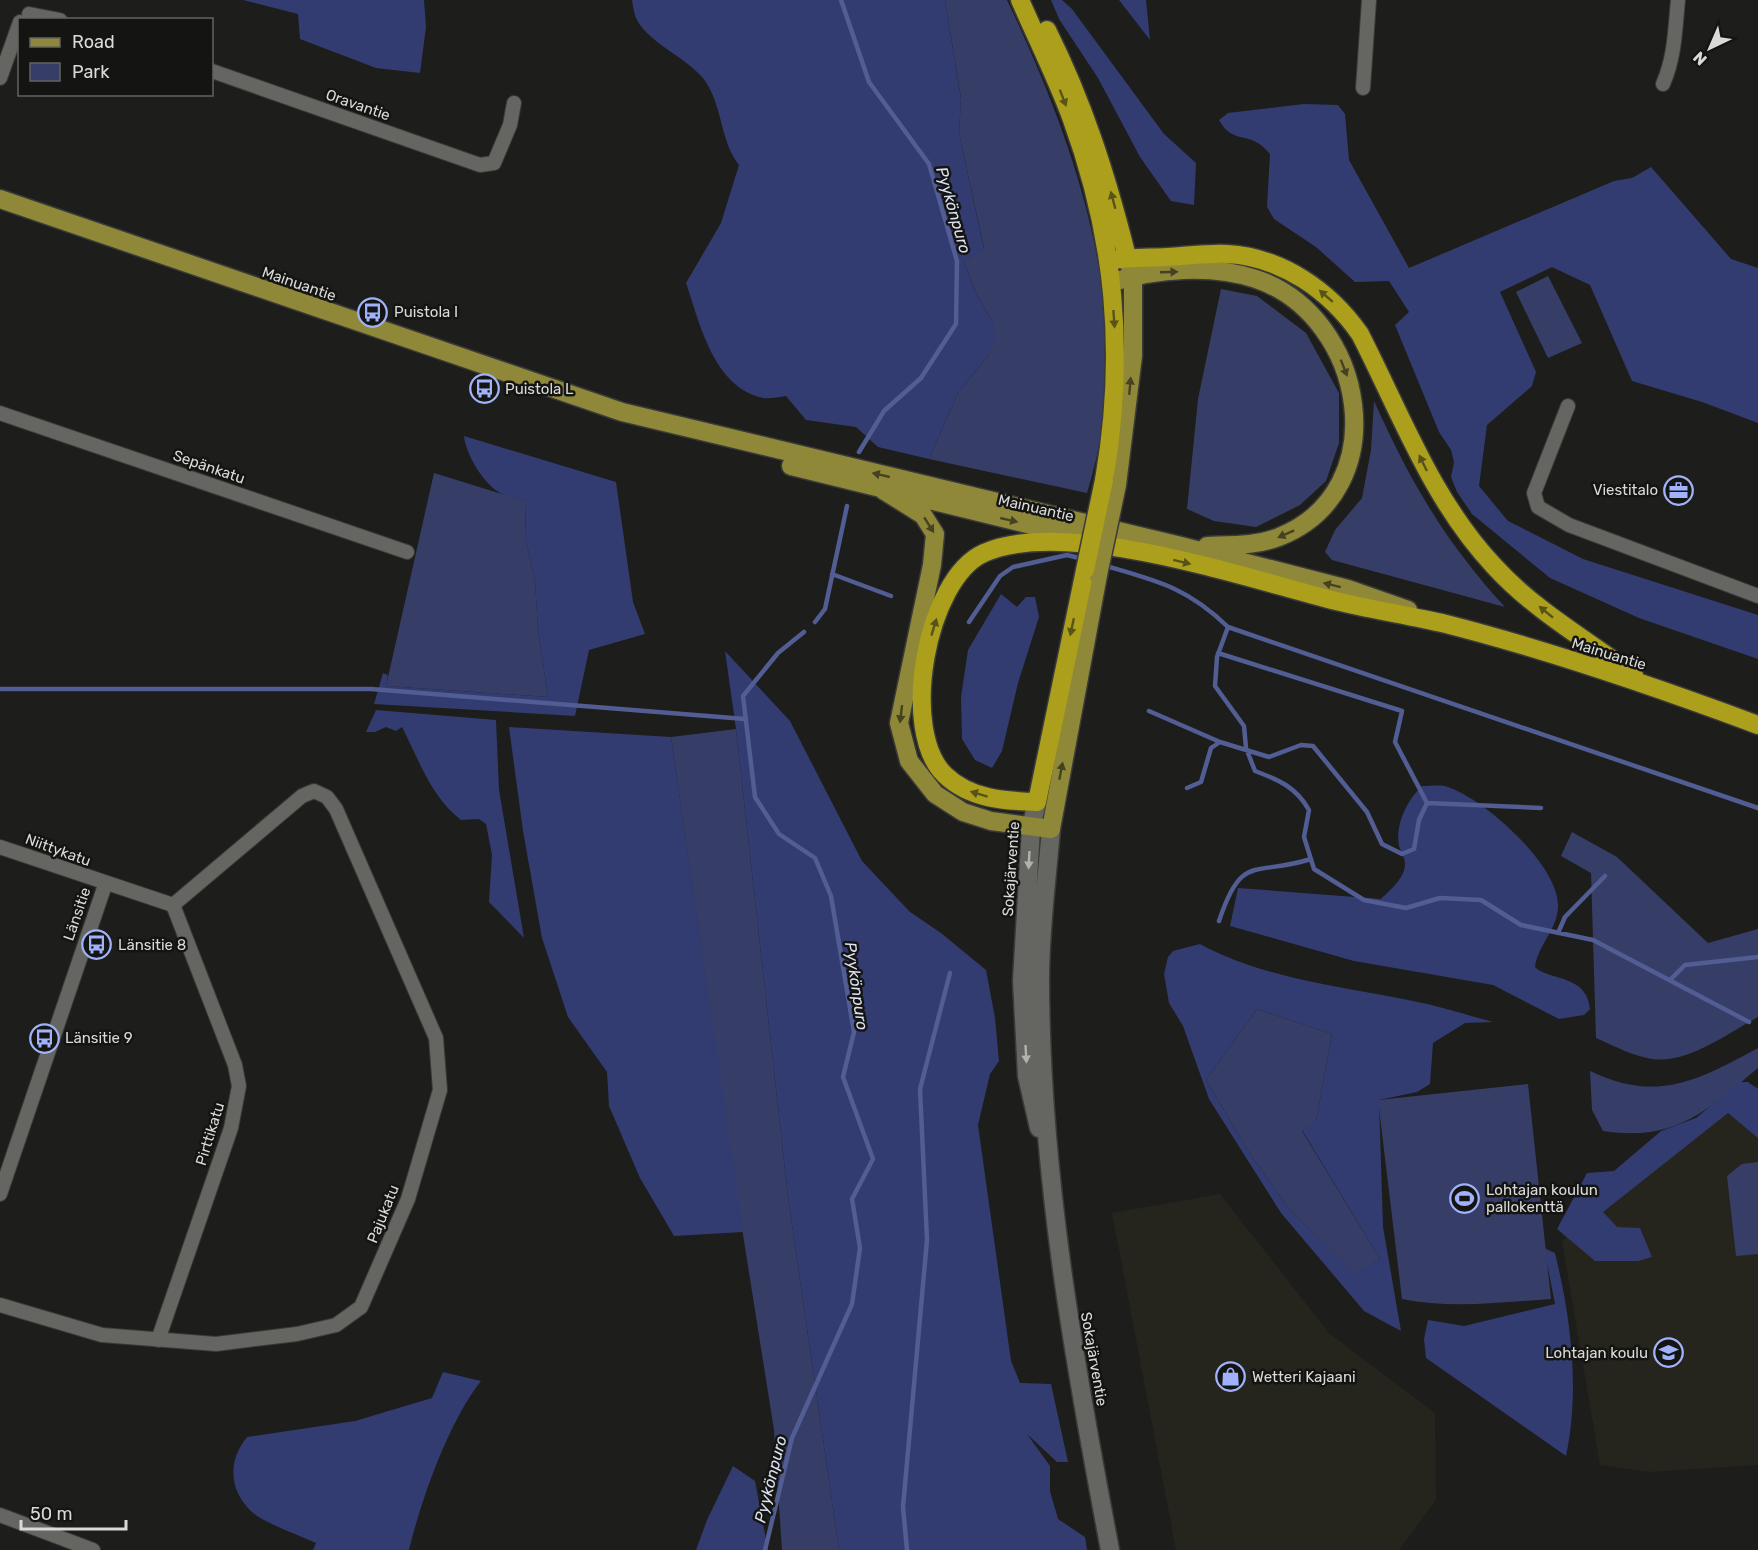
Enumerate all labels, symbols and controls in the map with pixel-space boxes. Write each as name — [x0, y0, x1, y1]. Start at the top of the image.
legend — [18, 18, 213, 96]
north arrow — [1680, 18, 1740, 78]
text: Road — [72, 31, 115, 53]
text: N — [1689, 48, 1711, 69]
text: Park — [72, 61, 110, 83]
street label: Oravantie — [323, 86, 393, 124]
one-way arrow — [1059, 89, 1068, 107]
water label: Pyykönpuro — [932, 165, 975, 256]
one-way arrow — [1107, 191, 1117, 209]
street label: Mainuantie — [260, 263, 338, 305]
one-way arrow — [1160, 267, 1179, 276]
one-way arrow — [1319, 290, 1334, 303]
bus stop icon: Puistola I — [357, 296, 389, 328]
place label: Puistola I — [394, 303, 458, 321]
one-way arrow — [1110, 309, 1119, 328]
one-way arrow — [1339, 359, 1349, 377]
bus stop icon: Puistola L — [468, 373, 500, 405]
one-way arrow — [1125, 376, 1135, 395]
place label: Puistola L — [505, 380, 574, 398]
street label: Sepänkatu — [171, 446, 247, 488]
one-way arrow — [1418, 455, 1427, 472]
one-way arrow — [872, 470, 890, 480]
office icon: Viestitalo — [1663, 474, 1695, 506]
place label: Viestitalo — [1593, 481, 1658, 499]
street label: Mainuantie — [996, 491, 1076, 525]
one-way arrow — [924, 516, 935, 533]
one-way arrow — [1000, 516, 1018, 526]
one-way arrow — [1277, 529, 1295, 539]
one-way arrow — [1173, 557, 1192, 567]
one-way arrow — [1323, 579, 1341, 589]
one-way arrow — [1538, 606, 1554, 619]
one-way arrow — [930, 618, 939, 636]
one-way arrow — [1067, 618, 1077, 637]
street label: Mainuantie — [1569, 634, 1649, 674]
one-way arrow — [896, 705, 906, 724]
one-way arrow — [1057, 761, 1066, 780]
one-way arrow — [970, 789, 988, 798]
street label: Sokajärventie — [999, 821, 1023, 917]
street label: Niittykatu — [23, 830, 93, 870]
one-way arrow — [1024, 850, 1033, 869]
street label: Länsitie — [60, 885, 94, 943]
bus stop icon: Länsitie 8 — [81, 929, 113, 961]
place label: Länsitie 8 — [118, 936, 186, 954]
water label: Pyykönpuro — [841, 941, 872, 1031]
bus stop icon: Länsitie 9 — [28, 1022, 60, 1054]
place label: Länsitie 9 — [65, 1029, 133, 1047]
one-way arrow — [1022, 1045, 1031, 1064]
street label: Pirttikatu — [192, 1100, 228, 1168]
place label: Lohtajan koulun pallokenttä — [1486, 1181, 1598, 1216]
street label: Pajukatu — [363, 1182, 403, 1246]
sports icon: Lohtajan koulun pallokenttä — [1449, 1183, 1481, 1215]
street label: Sokajärventie — [1077, 1311, 1111, 1407]
school or university icon: Lohtajan koulu — [1653, 1337, 1685, 1369]
place label: Lohtajan koulu — [1545, 1344, 1648, 1362]
shop icon: Wetteri Kajaani — [1215, 1361, 1247, 1393]
place label: Wetteri Kajaani — [1252, 1368, 1356, 1386]
water label: Pyykönpuro — [750, 1434, 790, 1525]
scale bar — [21, 1493, 126, 1531]
text: 50 m — [30, 1503, 73, 1525]

